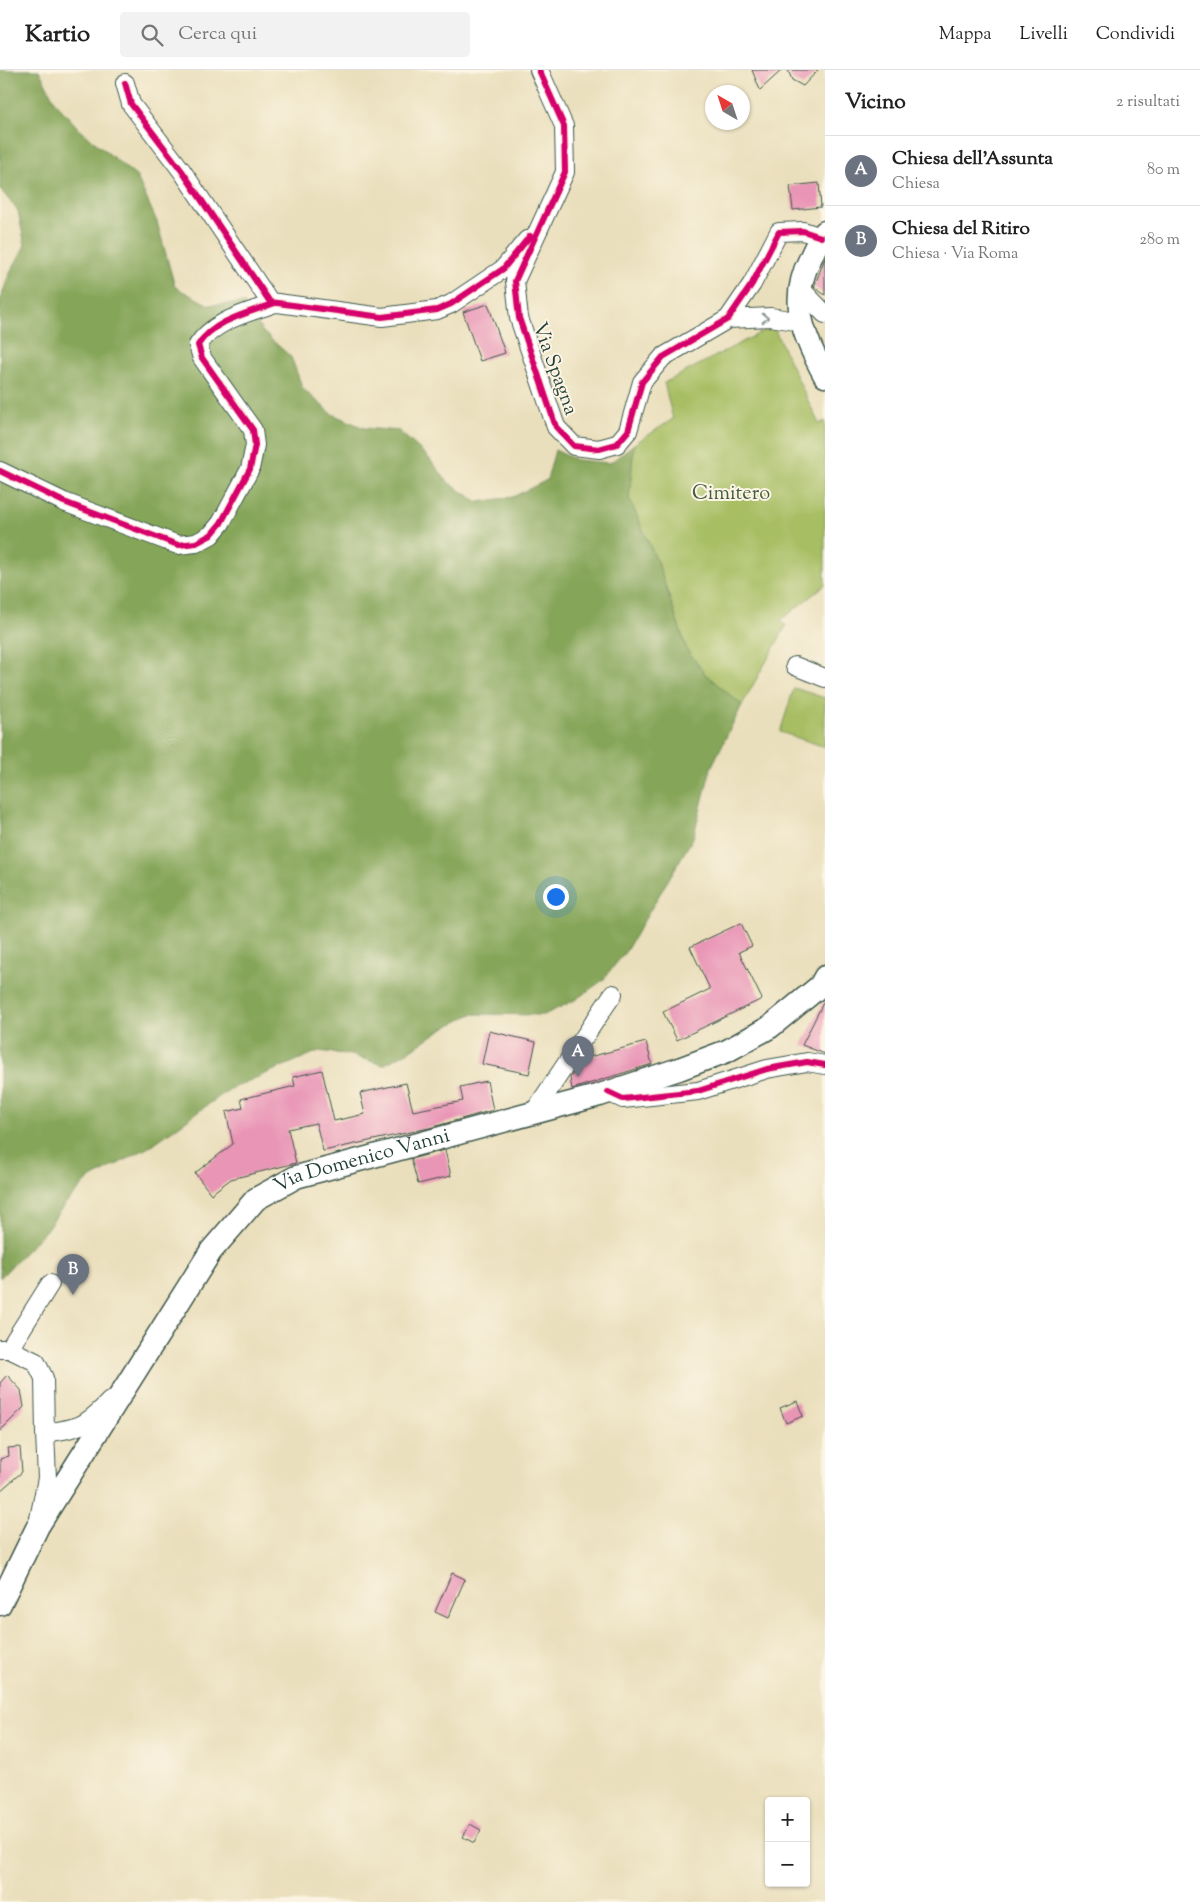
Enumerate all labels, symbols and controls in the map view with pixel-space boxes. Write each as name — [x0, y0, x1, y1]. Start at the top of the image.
search box — [120, 12, 470, 57]
text: Kartio — [25, 18, 90, 52]
icon: search — [138, 21, 166, 49]
text: Cerca qui — [178, 21, 257, 48]
text: Mappa — [939, 22, 992, 48]
text: Livelli — [1020, 22, 1068, 48]
text: Condividi — [1096, 22, 1175, 48]
north arrow — [705, 85, 750, 130]
text: Vicino — [845, 88, 906, 118]
text: 2 risultati — [1116, 91, 1180, 114]
text: Chiesa dell'Assunta — [892, 146, 1053, 173]
text: A — [855, 159, 868, 182]
text: 80 m — [1147, 159, 1180, 182]
text: Chiesa — [892, 173, 940, 196]
text: Chiesa del Ritiro — [892, 216, 1030, 243]
text: B — [856, 229, 866, 252]
text: 280 m — [1139, 229, 1180, 252]
text: Chiesa · Via Roma — [892, 243, 1018, 266]
one-way arrow — [761, 313, 769, 323]
street label: Via Spagna — [524, 319, 584, 419]
park label: Cimitero — [692, 480, 770, 509]
your location — [543, 884, 569, 910]
pin: A — [562, 1036, 594, 1077]
street label: Via Domenico Vanni — [269, 1122, 453, 1201]
pin: B — [57, 1254, 89, 1295]
map controls — [765, 1797, 810, 1887]
button: + — [765, 1797, 810, 1842]
button: − — [765, 1842, 810, 1887]

